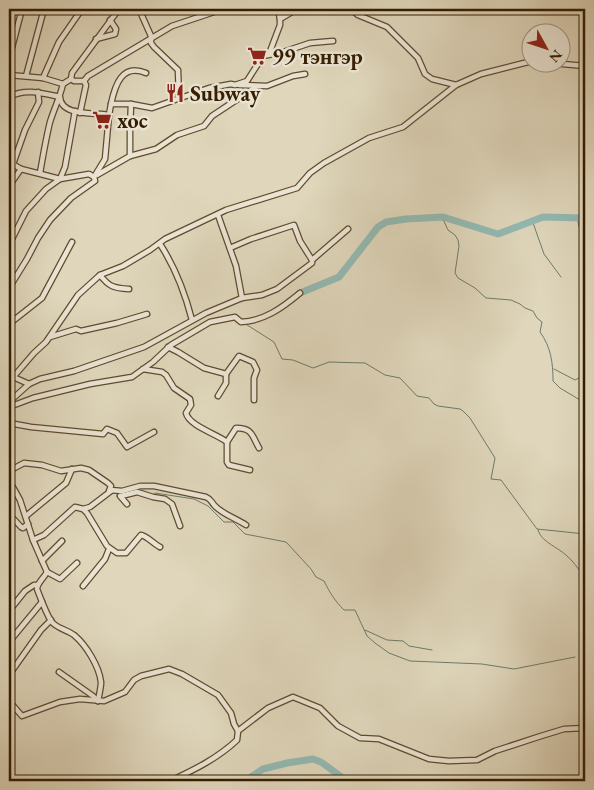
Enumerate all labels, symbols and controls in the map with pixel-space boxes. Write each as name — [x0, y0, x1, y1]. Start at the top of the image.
north arrow — [522, 22, 572, 72]
place label: 99 тэнгэр — [272, 42, 363, 71]
supermarket icon: 99 тэнгэр — [246, 45, 268, 67]
text: N — [545, 46, 566, 67]
place label: Subway — [190, 79, 261, 108]
restaurant icon: Subway — [164, 82, 186, 104]
place label: хос — [117, 106, 148, 135]
supermarket icon: хос — [91, 109, 113, 131]

